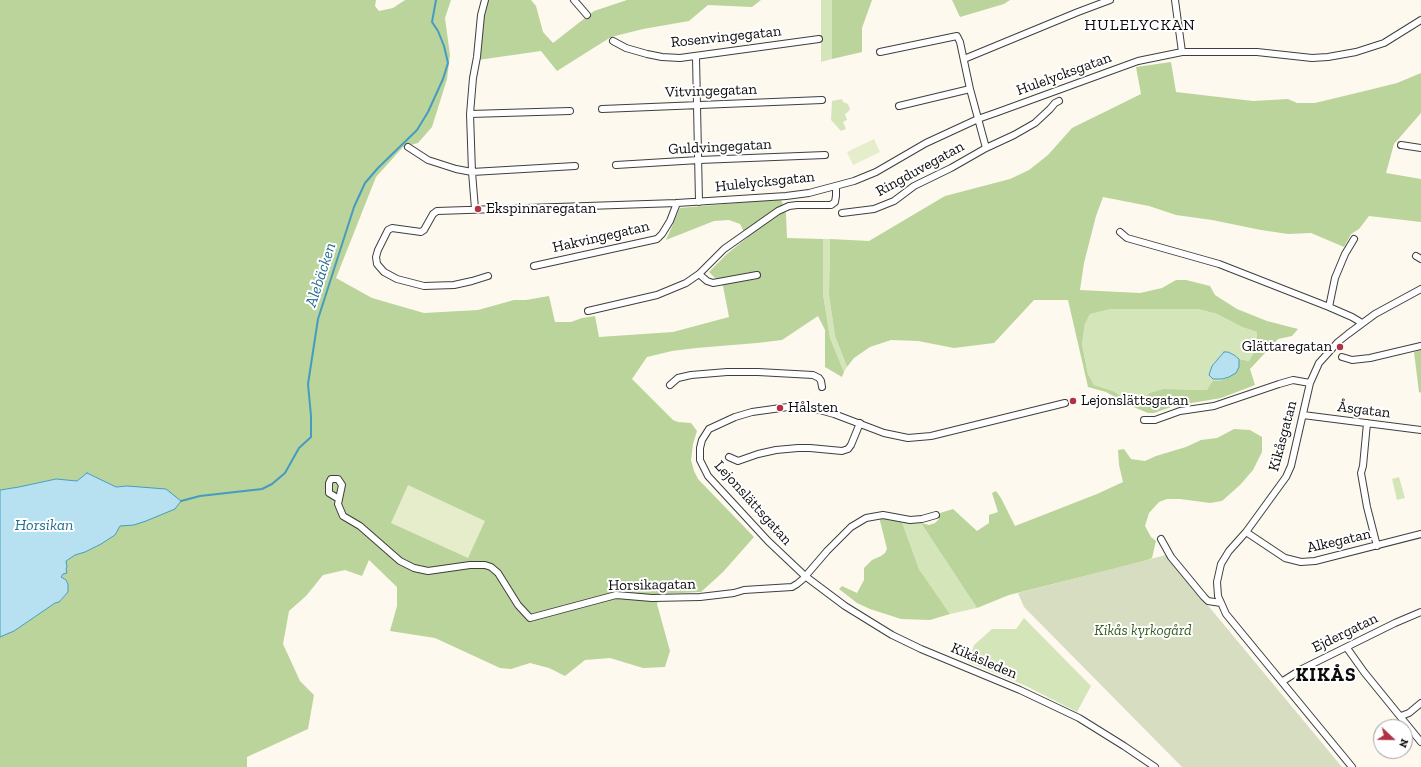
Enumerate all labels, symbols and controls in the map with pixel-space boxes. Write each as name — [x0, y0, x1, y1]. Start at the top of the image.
district label: HULELYCKAN — [1084, 15, 1196, 35]
street label: Rosenvingegatan — [670, 22, 782, 52]
street label: Hulelycksgatan — [1014, 48, 1114, 100]
street label: Vitvingegatan — [665, 80, 757, 102]
street label: Guldvingegatan — [668, 135, 772, 159]
street label: Ringduvegatan — [873, 137, 967, 201]
street label: Hulelycksgatan — [714, 168, 816, 196]
place label: Ekspinnaregatan — [486, 200, 596, 218]
marker: Ekspinnaregatan — [473, 204, 483, 214]
street label: Hakvingegatan — [551, 217, 651, 257]
water label: Alebäcken — [302, 240, 340, 310]
place label: Glättaregatan — [1242, 338, 1332, 356]
marker: Glättaregatan — [1335, 342, 1345, 352]
place label: Lejonslättsgatan — [1081, 392, 1189, 410]
marker: Lejonslättsgatan — [1068, 396, 1078, 406]
street label: Åsgatan — [1337, 398, 1391, 422]
place label: Hålsten — [788, 399, 838, 417]
street label: Kikåsgatan — [1265, 399, 1301, 473]
marker: Hålsten — [775, 403, 785, 413]
street label: Lejonslättsgatan — [710, 457, 796, 549]
water label: Horsikan — [15, 515, 73, 535]
street label: Alkegatan — [1305, 525, 1373, 557]
street label: Horsikagatan — [608, 575, 696, 595]
street label: Ejdergatan — [1309, 609, 1381, 657]
park label: Kikås kyrkogård — [1094, 622, 1192, 640]
street label: Kikåsleden — [948, 639, 1020, 683]
district label: KIKÅS — [1296, 665, 1356, 687]
north arrow — [1373, 719, 1413, 759]
text: N — [1396, 737, 1411, 750]

